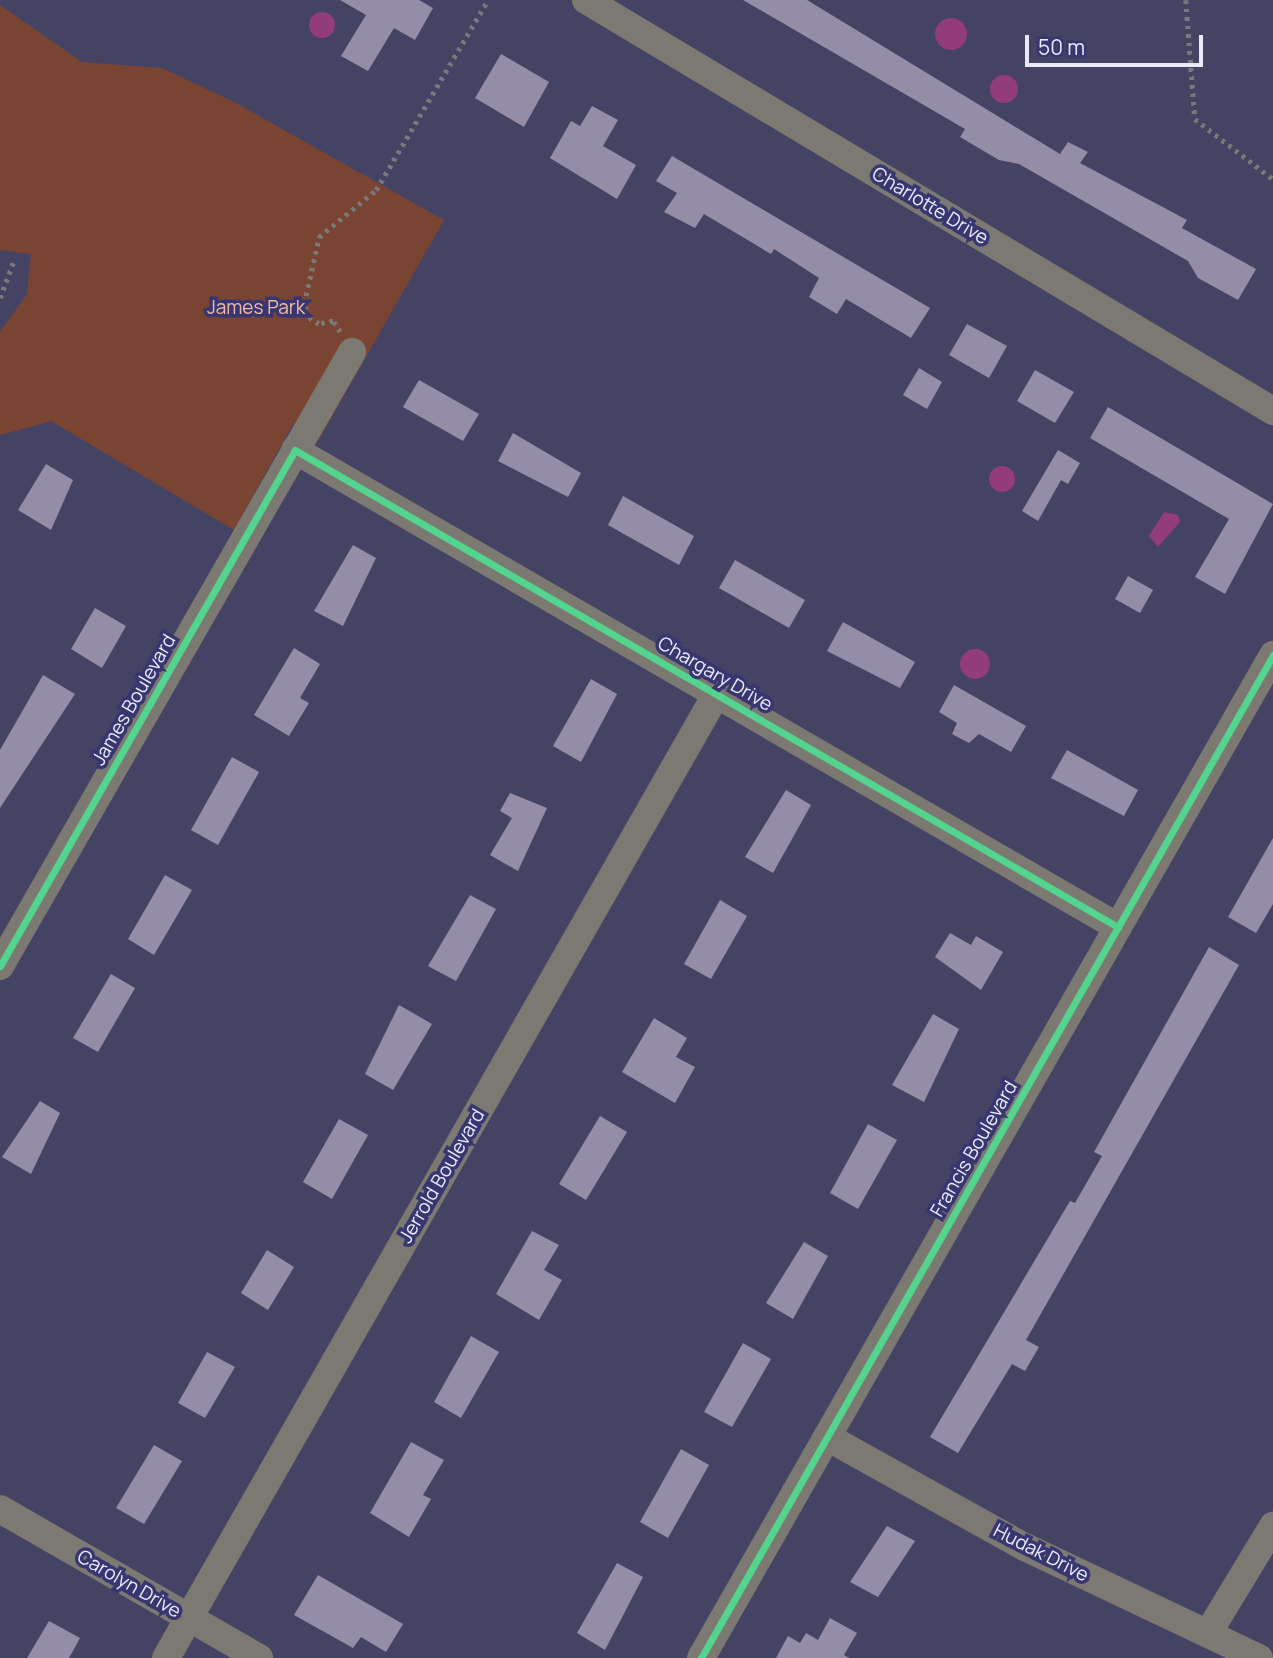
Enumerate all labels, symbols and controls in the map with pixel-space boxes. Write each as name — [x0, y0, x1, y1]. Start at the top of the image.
scale bar — [1028, 21, 1206, 65]
text: 50 m — [1038, 33, 1085, 61]
street label: Charlotte Drive — [868, 162, 992, 250]
park label: James Park — [207, 297, 305, 319]
street label: James Boulevard — [87, 631, 181, 769]
street label: Chargary Drive — [654, 632, 776, 716]
street label: Francis Boulevard — [926, 1077, 1022, 1221]
street label: Jerrold Boulevard — [394, 1105, 490, 1247]
street label: Hudak Drive — [990, 1519, 1092, 1587]
street label: Carolyn Drive — [73, 1545, 185, 1623]

